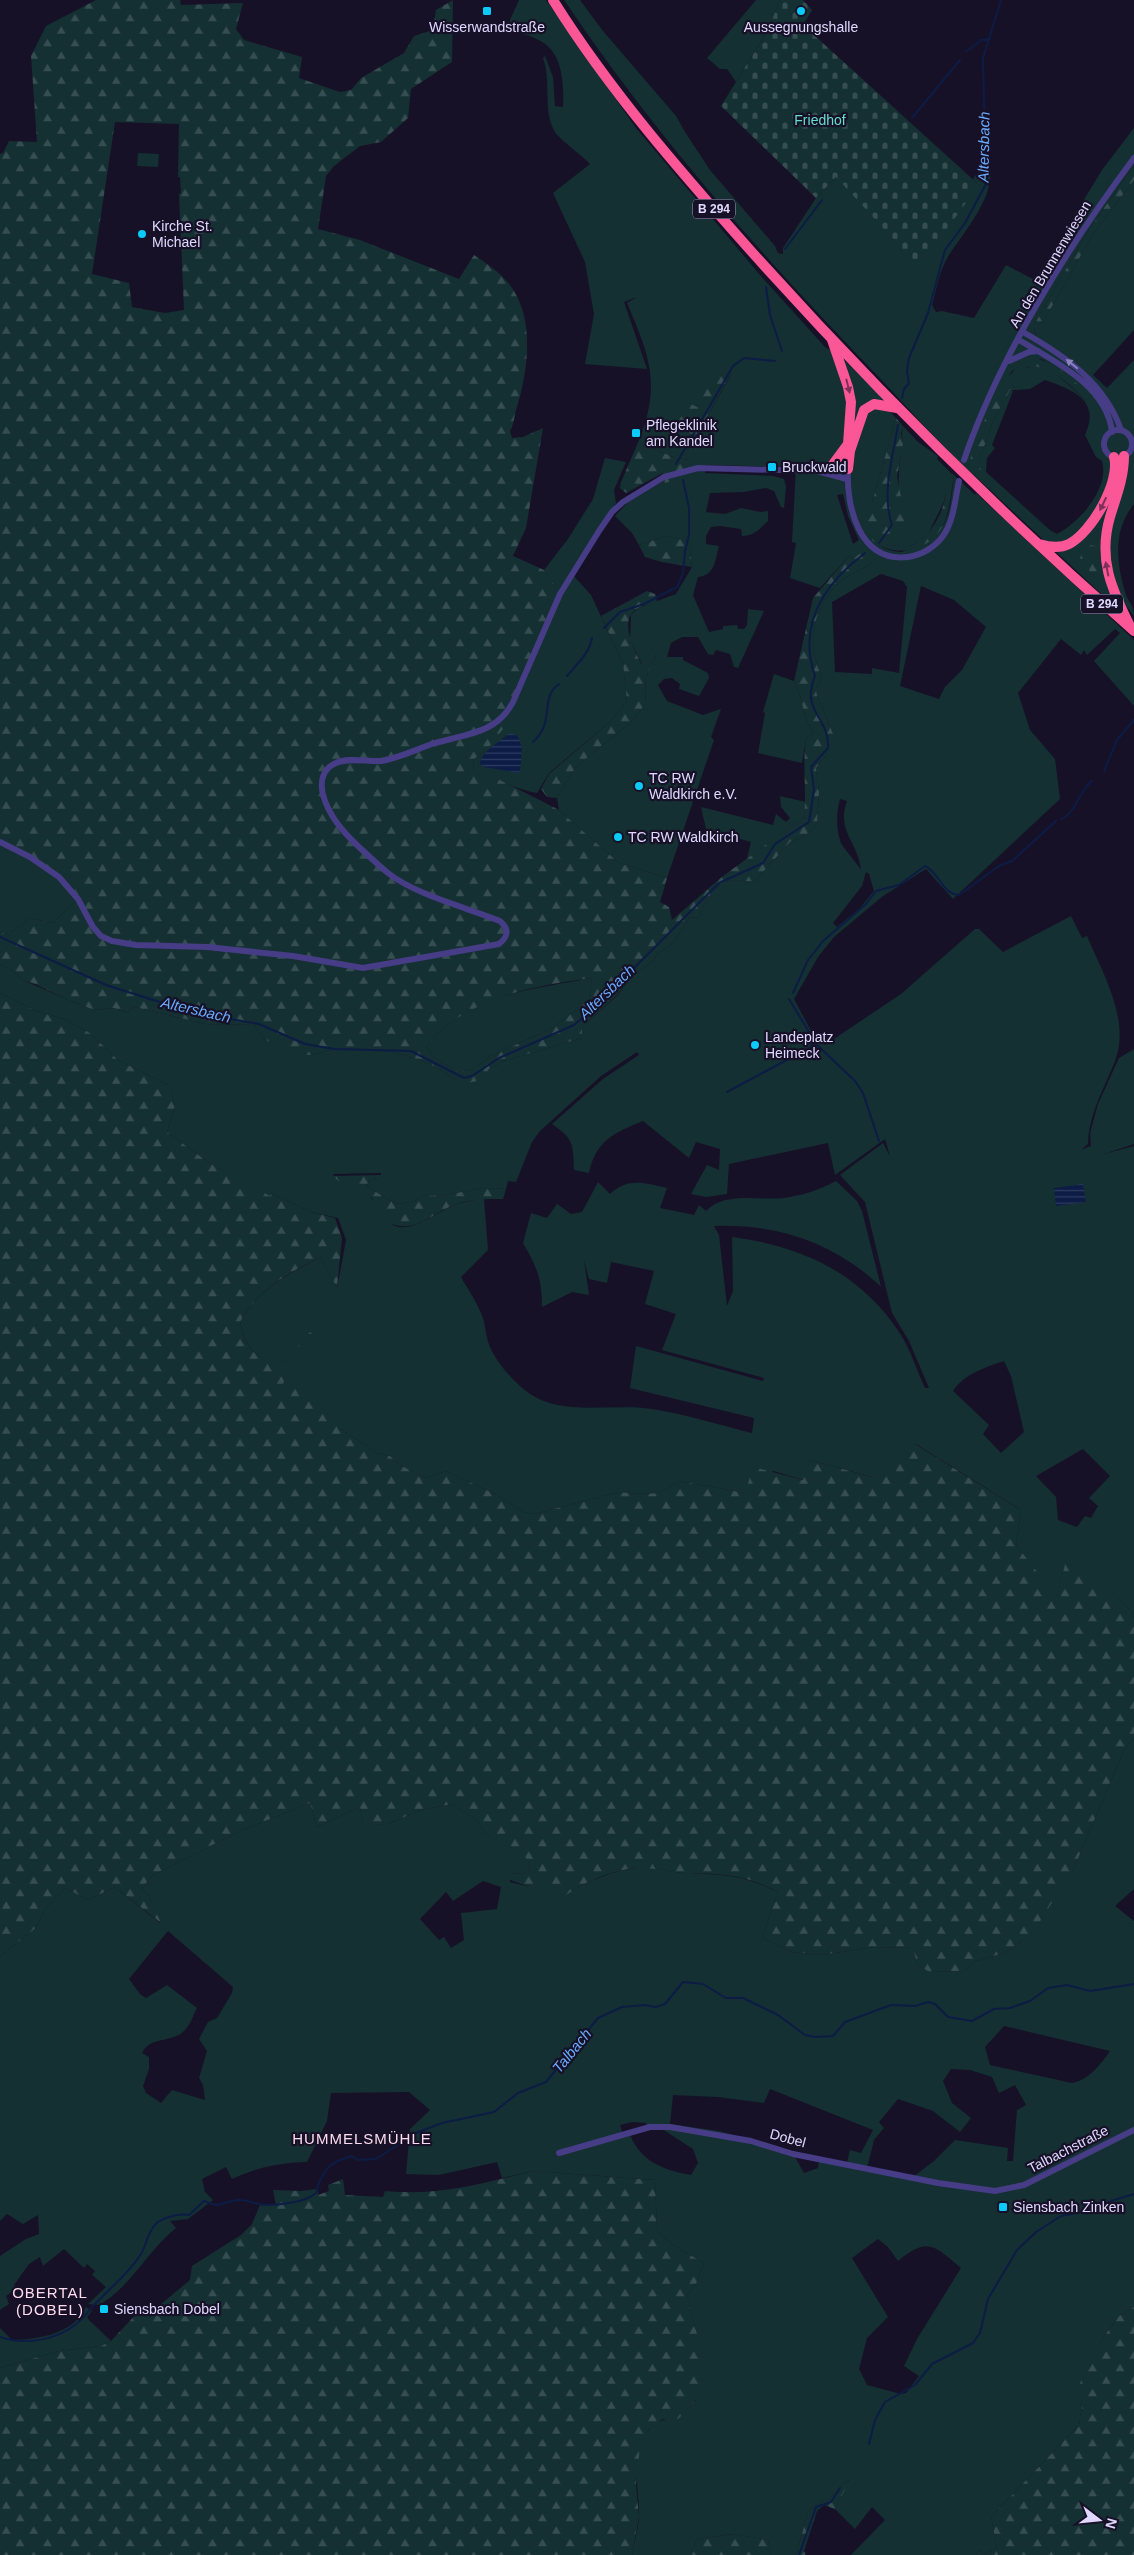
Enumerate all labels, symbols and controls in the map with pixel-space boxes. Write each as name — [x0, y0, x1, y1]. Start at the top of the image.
marker: Wisserwandstraße — [481, 5, 493, 17]
marker: Aussegnungshalle — [795, 5, 807, 17]
place label: Wisserwandstraße — [429, 19, 545, 35]
place label: Aussegnungshalle — [744, 19, 858, 35]
water label: Altersbach — [974, 111, 993, 184]
park label: Friedhof — [794, 112, 846, 128]
street label: An den Brunnenwiesen — [1006, 198, 1094, 330]
road number: B 294 — [693, 200, 735, 218]
place label: Kirche St. Michael — [152, 218, 213, 250]
marker: Kirche St. Michael — [136, 228, 148, 240]
one-way arrow — [1066, 359, 1079, 370]
one-way arrow — [844, 379, 852, 394]
place label: Pflegeklinik am Kandel — [646, 417, 718, 449]
marker: Pflegeklinik am Kandel — [630, 427, 642, 439]
place label: Bruckwald — [782, 459, 847, 475]
marker: Bruckwald — [766, 461, 778, 473]
one-way arrow — [1099, 496, 1108, 511]
one-way arrow — [1102, 561, 1110, 577]
road number: B 294 — [1081, 594, 1123, 614]
place label: TC RW Waldkirch e.V. — [649, 770, 737, 802]
marker: TC RW Waldkirch e.V. — [633, 780, 645, 792]
place label: TC RW Waldkirch — [628, 829, 738, 845]
marker: TC RW Waldkirch — [612, 831, 624, 843]
water label: Altersbach — [575, 961, 638, 1023]
water label: Altersbach — [159, 993, 233, 1026]
place label: Landeplatz Heimeck — [765, 1029, 834, 1061]
marker: Landeplatz Heimeck — [749, 1039, 761, 1051]
water label: Talbach — [549, 2025, 595, 2076]
street label: Talbachstraße — [1025, 2122, 1111, 2176]
street label: Dobel — [768, 2126, 808, 2150]
district label: HUMMELSMÜHLE — [292, 2130, 432, 2147]
place label: Siensbach Zinken — [1013, 2199, 1124, 2215]
marker: Siensbach Zinken — [997, 2201, 1009, 2213]
district label: OBERTAL (DOBEL) — [12, 2284, 88, 2318]
place label: Siensbach Dobel — [114, 2301, 220, 2317]
marker: Siensbach Dobel — [98, 2303, 110, 2315]
north arrow — [1074, 2495, 1124, 2545]
text: N — [1102, 2517, 1121, 2531]

